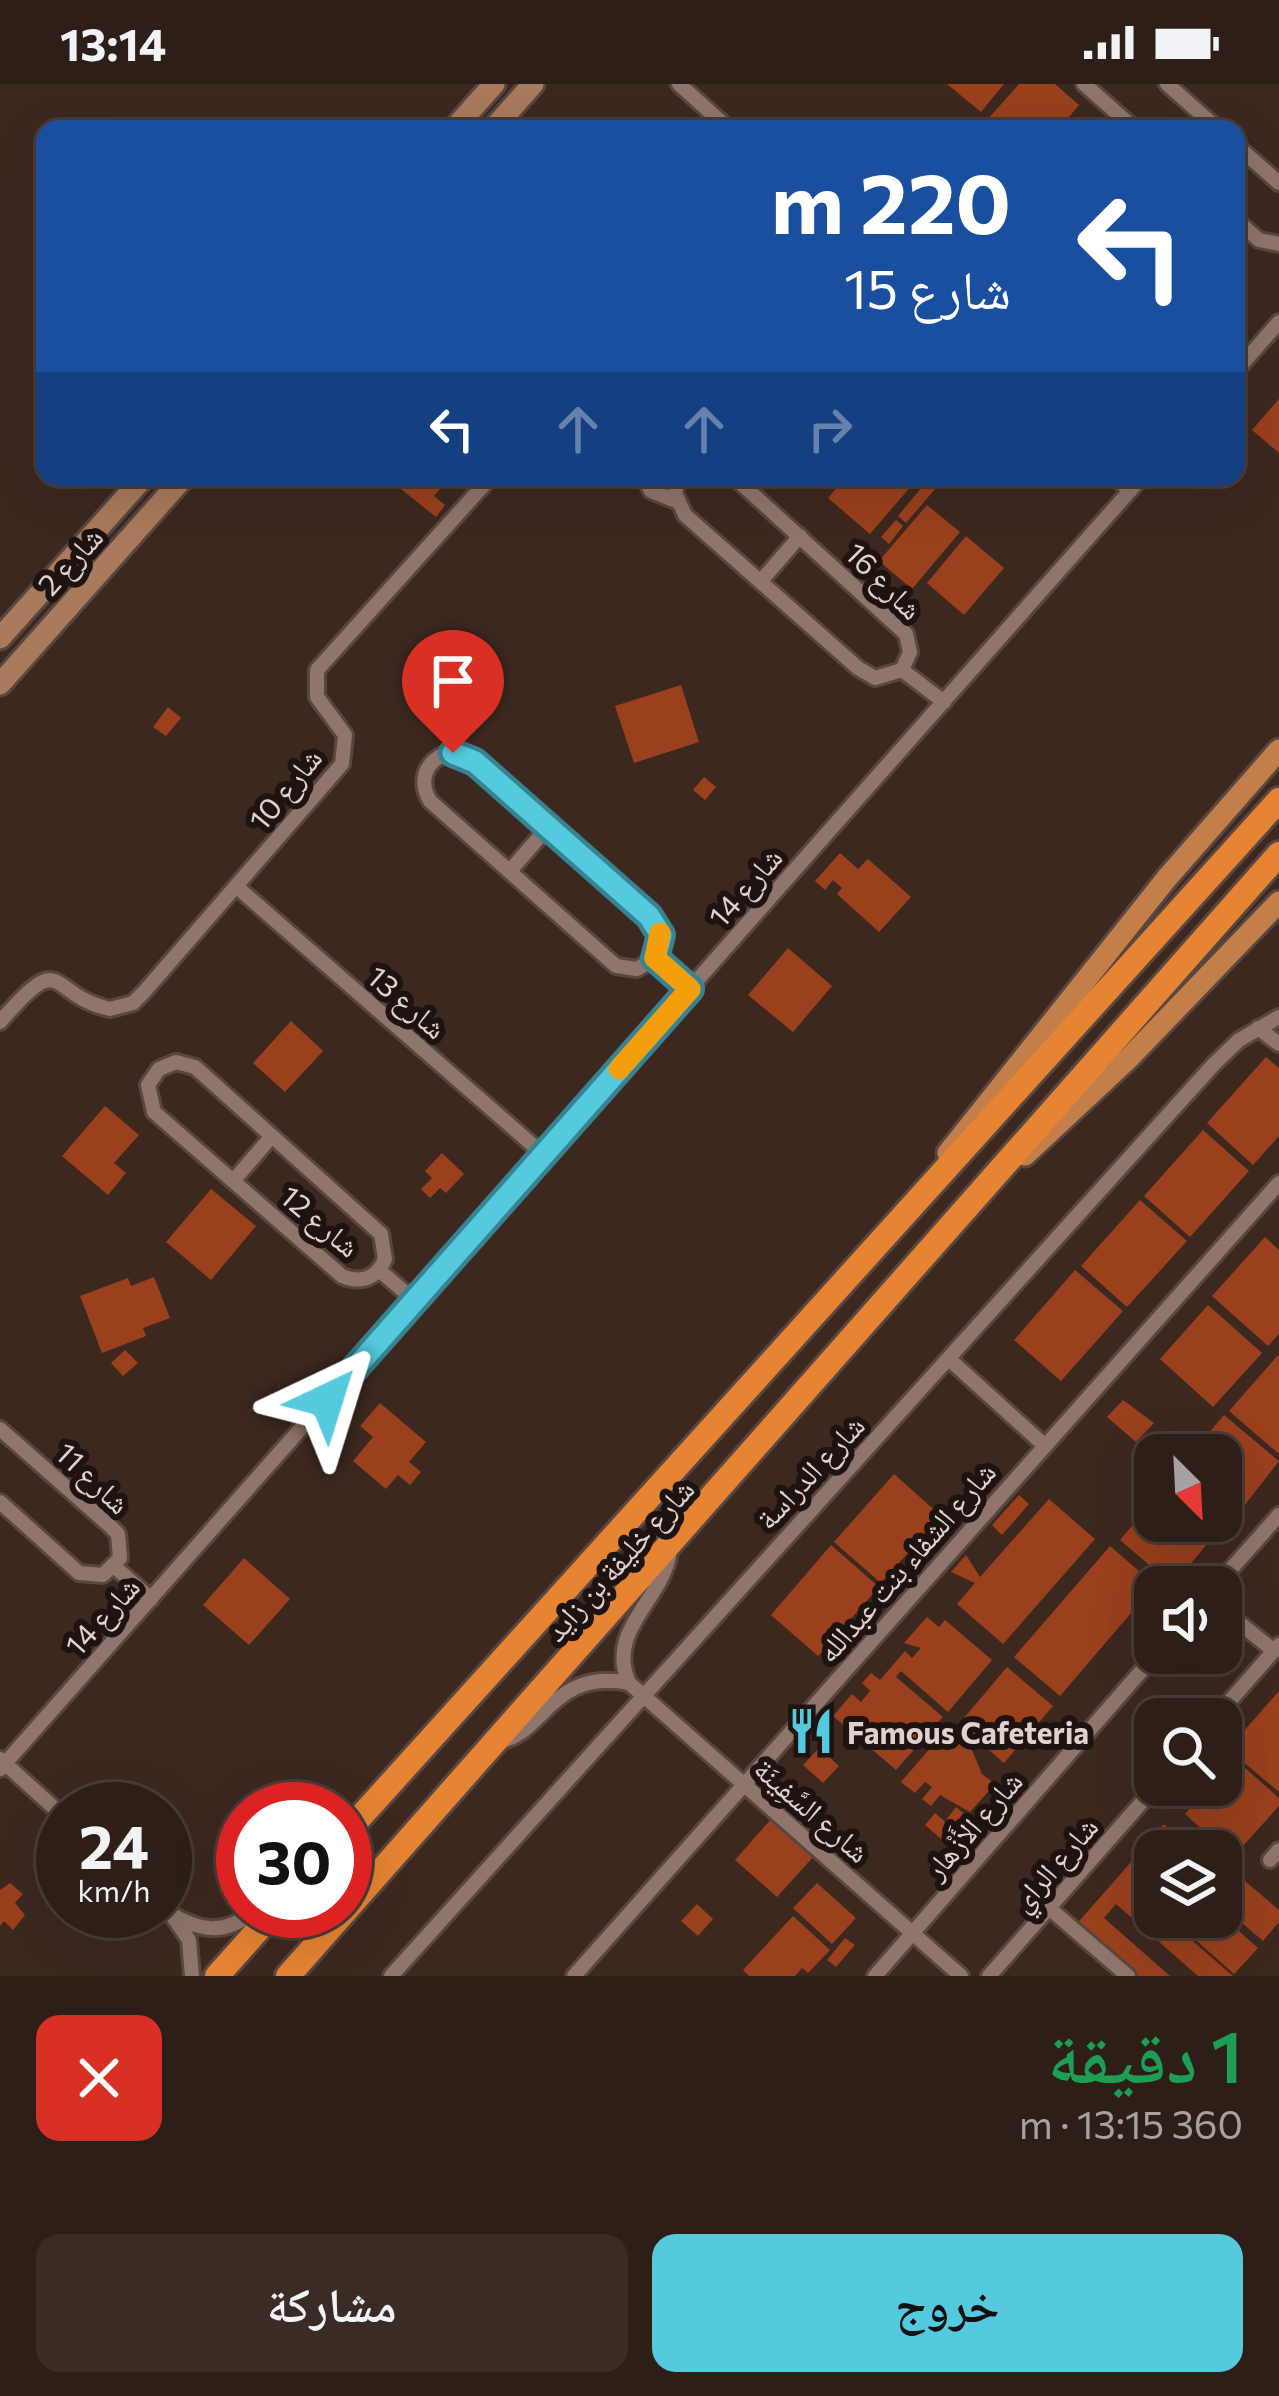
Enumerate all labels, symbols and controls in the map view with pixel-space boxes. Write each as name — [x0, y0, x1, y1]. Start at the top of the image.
text: 13:14 — [60, 15, 166, 70]
text: 220 m — [771, 149, 1011, 251]
icon: left — [1053, 168, 1209, 324]
text: شارع 15 — [844, 254, 1011, 320]
icon: left — [419, 396, 485, 462]
icon: ahead — [545, 396, 611, 462]
icon: ahead — [671, 396, 737, 462]
icon: right — [797, 396, 863, 462]
street label: شارع 2 — [29, 518, 112, 604]
street label: شارع 16 — [837, 534, 931, 628]
pin — [402, 630, 504, 753]
icon: arrive — [420, 648, 486, 714]
street label: شارع 10 — [240, 739, 331, 839]
street label: شارع 14 — [699, 839, 791, 935]
street label: شارع 13 — [359, 957, 455, 1048]
street label: شارع 12 — [272, 1176, 368, 1266]
position arrow — [264, 1337, 390, 1463]
street label: شارع الدراسة — [747, 1406, 873, 1538]
street label: شارع 11 — [47, 1433, 139, 1523]
north arrow — [1134, 1434, 1242, 1542]
map controls — [1134, 1434, 1242, 1938]
street label: شارع الشفاء بنت عبدالله — [808, 1453, 1005, 1671]
street label: شارع خليفة بن زايد — [535, 1470, 703, 1650]
button: sound — [1134, 1566, 1242, 1674]
street label: شارع 14 — [56, 1568, 148, 1664]
button: search — [1134, 1698, 1242, 1806]
restaurant icon: Famous Cafeteria — [786, 1706, 836, 1756]
place label: Famous Cafeteria — [847, 1713, 1089, 1750]
street label: شارع السَّفِينَة — [746, 1749, 878, 1871]
street label: شارع الأَزْهار — [914, 1762, 1031, 1888]
speed limit sign: 30 — [216, 1782, 372, 1938]
text: 24 — [79, 1808, 149, 1881]
street label: شارع الراي — [1002, 1808, 1110, 1923]
button: layers — [1134, 1830, 1242, 1938]
text: km/h — [78, 1871, 150, 1908]
text: 1 دقيقة — [1048, 2010, 1243, 2098]
button: close — [36, 2015, 162, 2141]
text: 360 m · 13:15 — [1019, 2099, 1243, 2147]
button: مشاركة — [36, 2234, 628, 2372]
button: خروج — [652, 2234, 1243, 2372]

